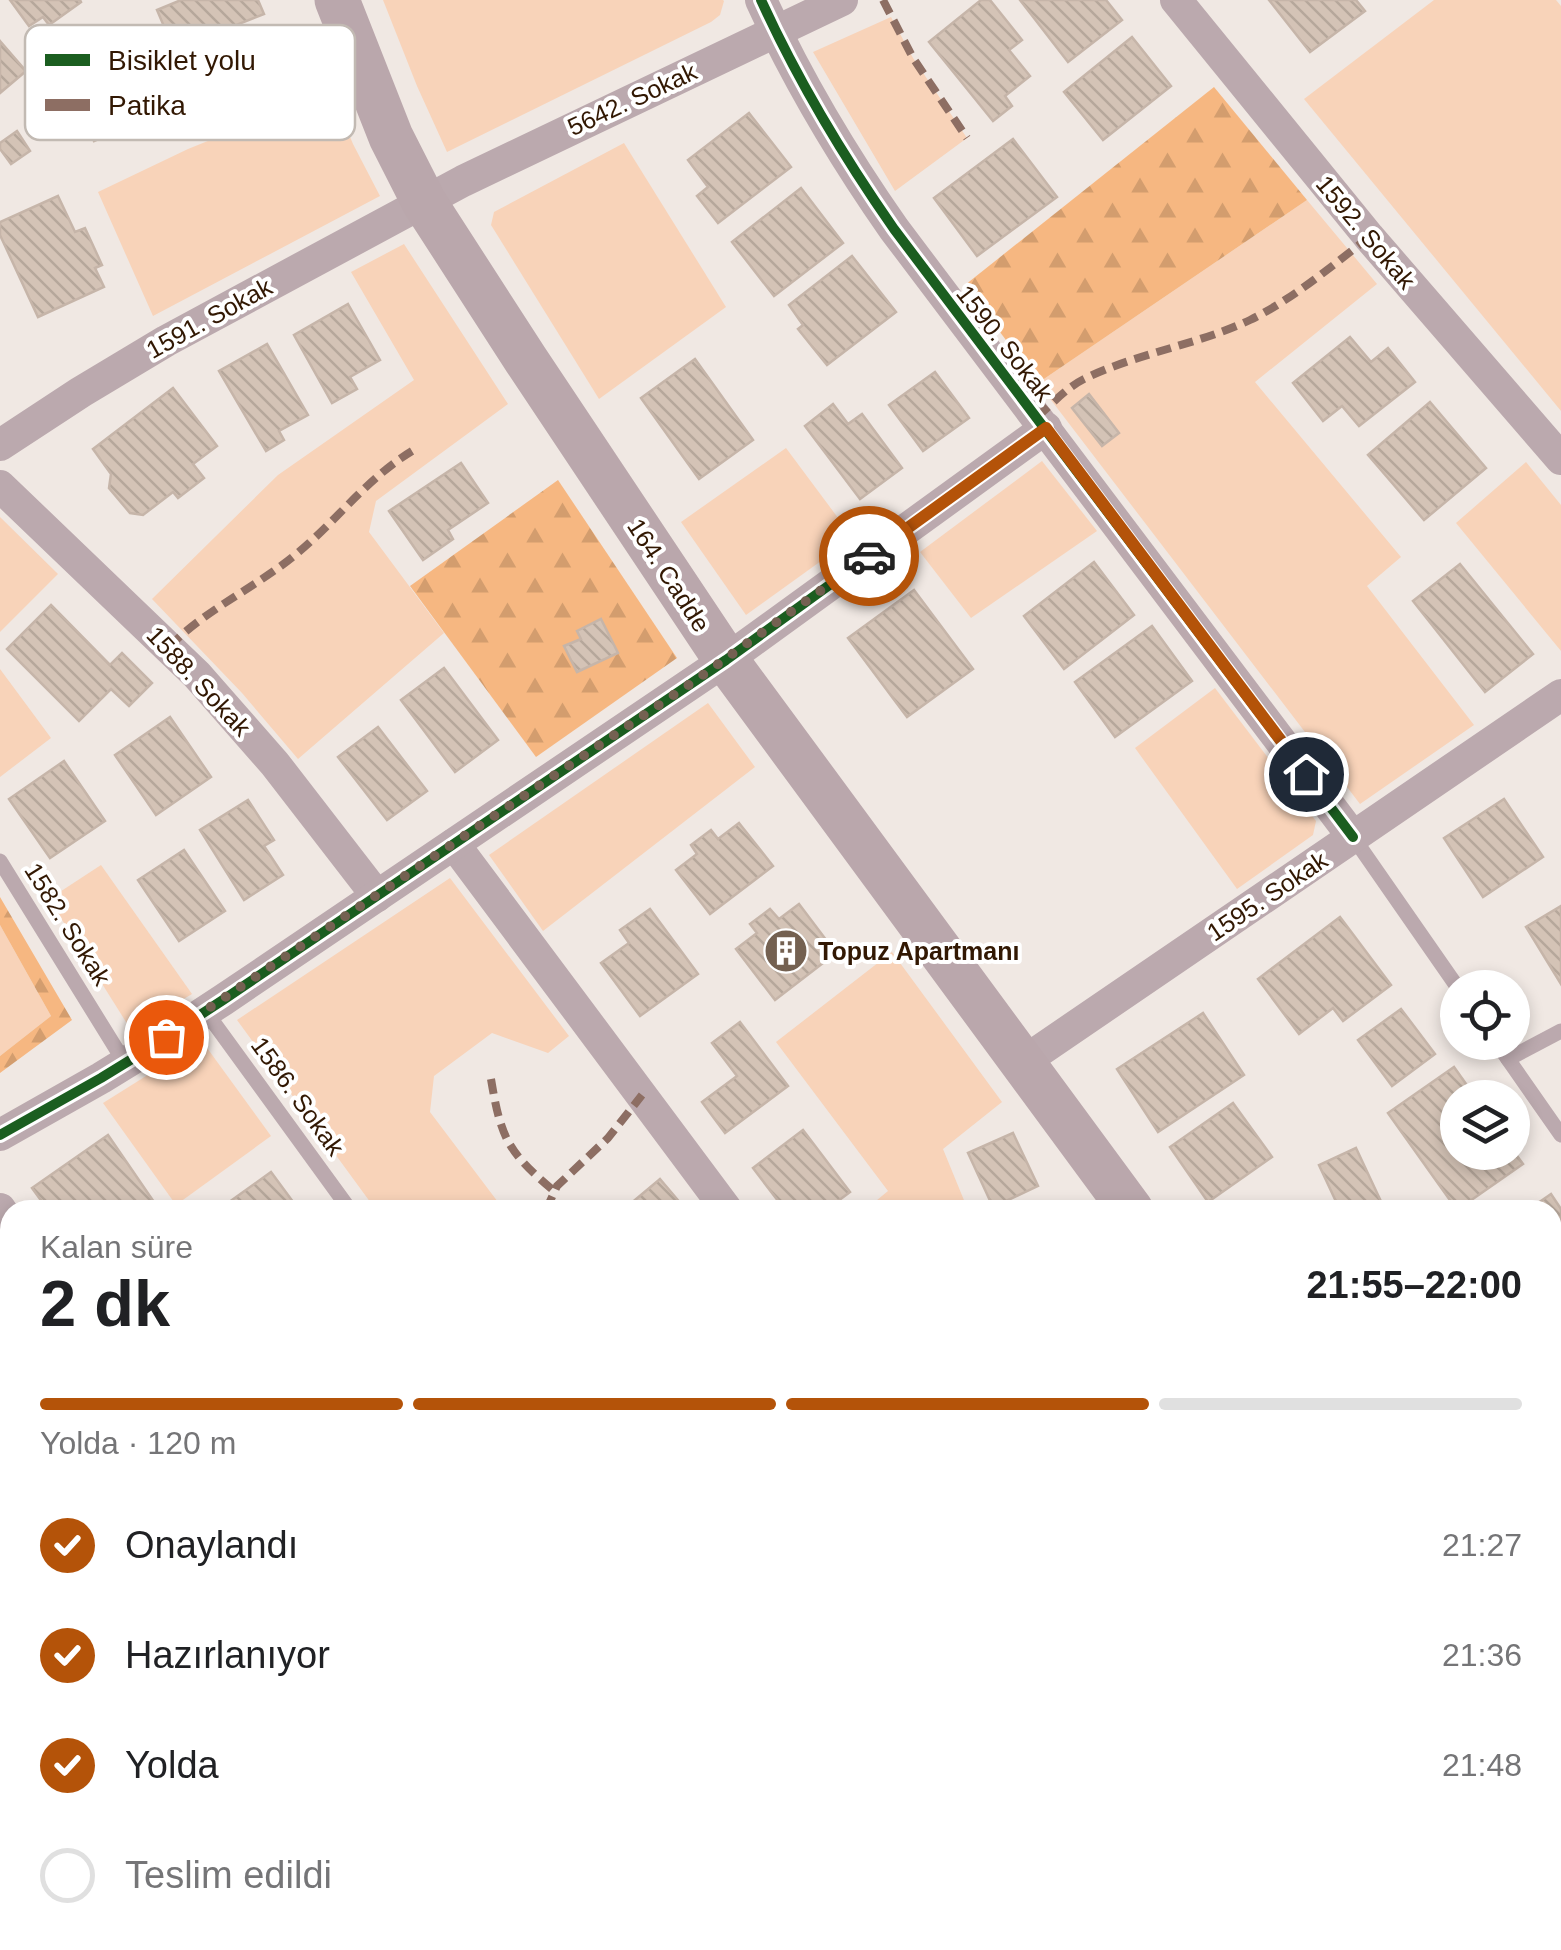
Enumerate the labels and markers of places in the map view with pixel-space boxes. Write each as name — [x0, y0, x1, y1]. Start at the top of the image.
pin — [1264, 732, 1349, 817]
building icon: Topuz Apartmanı — [763, 928, 809, 974]
place label: Topuz Apartmanı — [818, 937, 1019, 965]
pin — [124, 995, 209, 1080]

